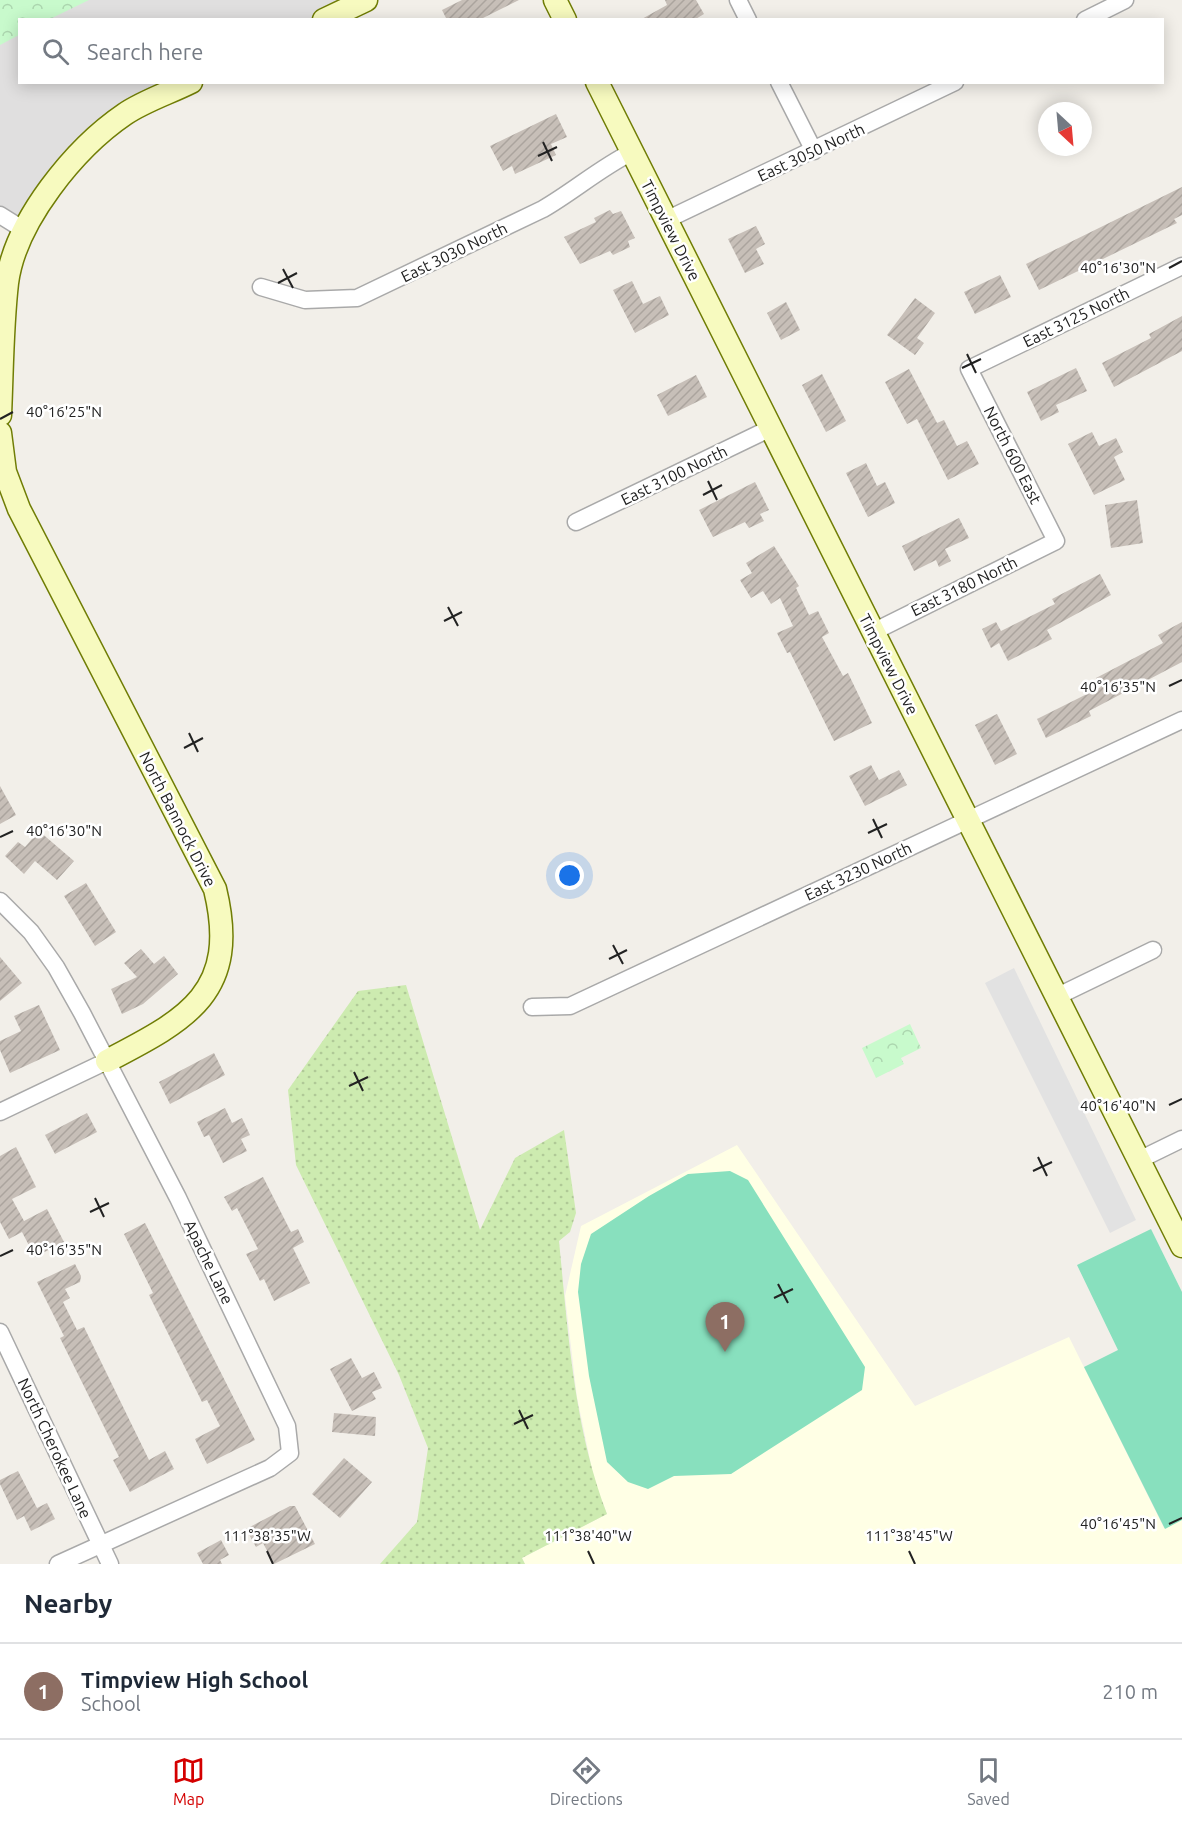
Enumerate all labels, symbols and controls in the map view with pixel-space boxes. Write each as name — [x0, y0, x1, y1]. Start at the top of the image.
search box — [18, 18, 1164, 84]
icon: search — [39, 35, 72, 68]
text: Search here — [87, 39, 203, 64]
north arrow — [1038, 102, 1092, 156]
street label: East 3050 North — [755, 119, 867, 185]
street label: Timpview Drive — [638, 177, 704, 283]
street label: East 3030 North — [398, 218, 510, 286]
text: 40°16'30"N — [1080, 259, 1156, 276]
street label: East 3125 North — [1020, 283, 1132, 351]
text: 40°16'25"N — [26, 403, 102, 420]
street label: North 600 East — [981, 403, 1046, 507]
street label: East 3100 North — [618, 441, 730, 509]
street label: East 3180 North — [908, 552, 1020, 620]
street label: Timpview Drive — [856, 611, 922, 717]
text: 40°16'35"N — [1080, 678, 1156, 695]
street label: North Bannock Drive — [136, 749, 220, 889]
text: 40°16'30"N — [26, 822, 102, 839]
street label: East 3230 North — [802, 838, 914, 904]
your location — [555, 861, 584, 890]
text: 40°16'40"N — [1080, 1097, 1156, 1114]
street label: Apache Lane — [181, 1217, 237, 1307]
text: 40°16'35"N — [26, 1241, 102, 1258]
pin: 1 — [706, 1302, 744, 1352]
street label: North Cherokee Lane — [15, 1375, 95, 1521]
text: 40°16'45"N — [1080, 1515, 1156, 1532]
text: 111°38'35"W — [223, 1527, 311, 1544]
text: 111°38'40"W — [544, 1527, 632, 1544]
text: 111°38'45"W — [865, 1527, 953, 1544]
text: Nearby — [24, 1589, 112, 1618]
text: Timpview High School — [81, 1667, 308, 1692]
text: 1 — [38, 1680, 49, 1703]
text: 210 m — [1102, 1680, 1158, 1703]
text: School — [81, 1692, 141, 1715]
tab: Map — [172, 1754, 205, 1808]
tab: Directions — [550, 1754, 623, 1808]
tab: Saved — [967, 1754, 1010, 1808]

